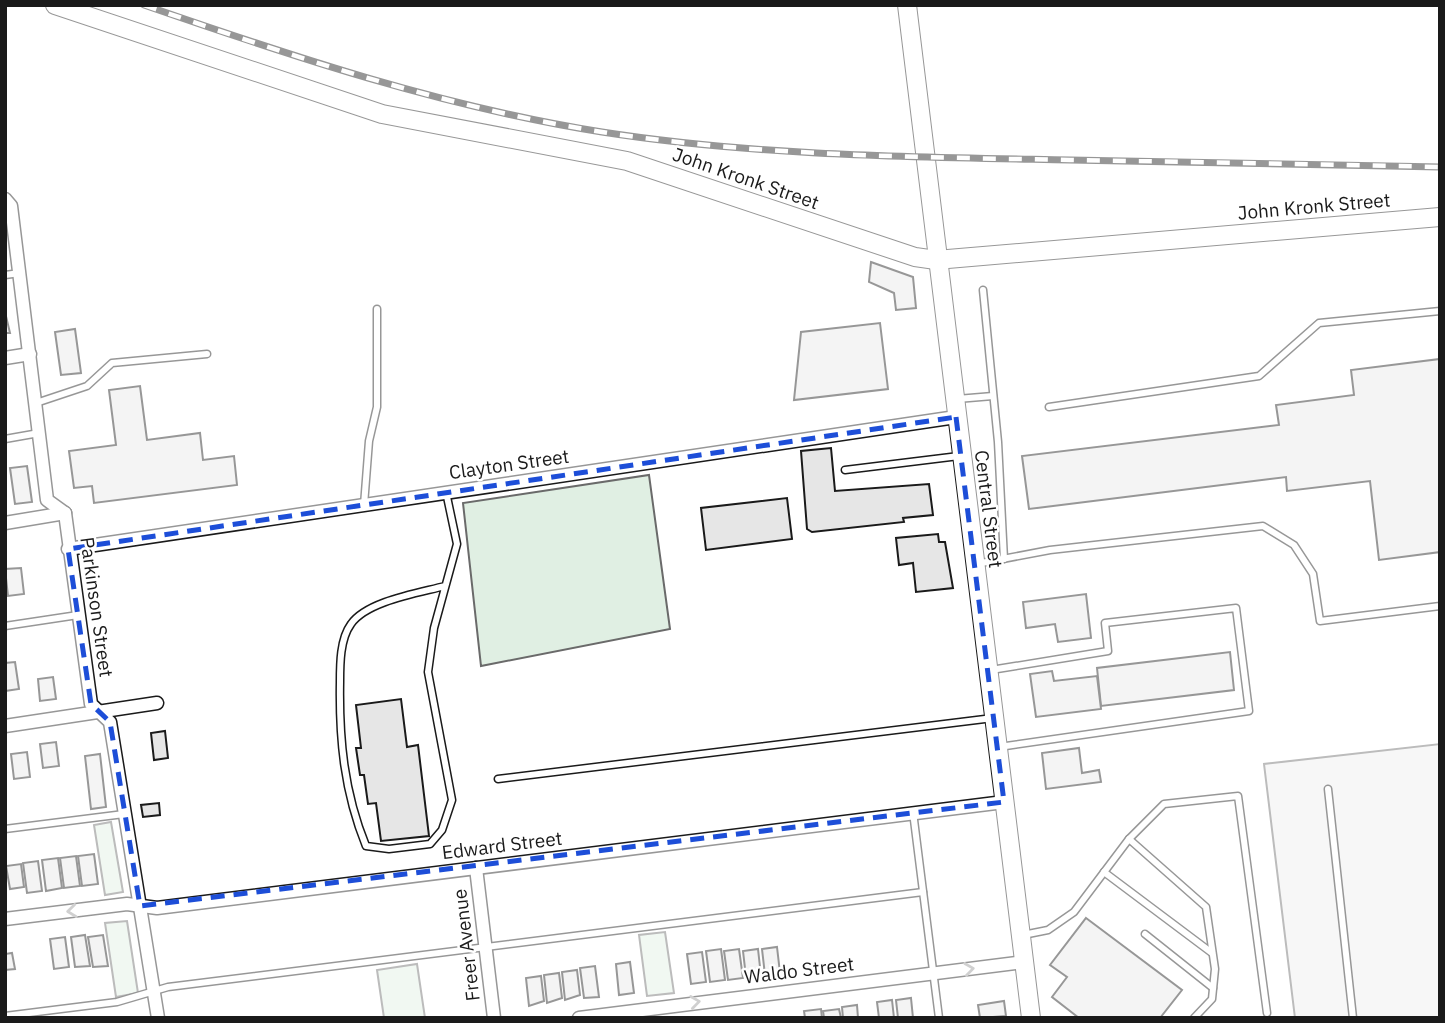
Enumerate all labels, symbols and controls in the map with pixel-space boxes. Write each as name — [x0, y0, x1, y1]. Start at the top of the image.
street label: John Kronk Street — [670, 142, 822, 214]
street label: John Kronk Street — [1237, 187, 1391, 225]
street label: Clayton Street — [447, 444, 571, 484]
street label: Central Street — [970, 449, 1008, 569]
street label: Parkinson Street — [75, 535, 119, 679]
street label: Edward Street — [441, 826, 563, 864]
street label: Freer Avenue — [447, 888, 485, 1002]
one-way arrow — [67, 903, 78, 918]
street label: Waldo Street — [743, 951, 855, 989]
one-way arrow — [963, 962, 975, 977]
one-way arrow — [689, 995, 701, 1010]

